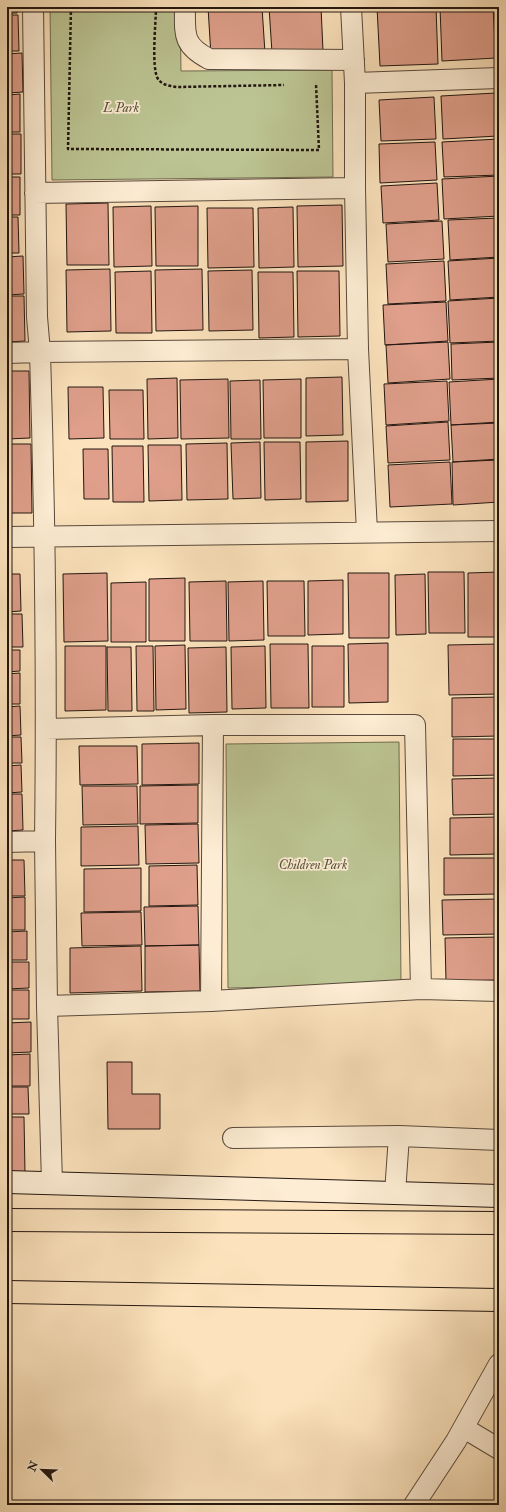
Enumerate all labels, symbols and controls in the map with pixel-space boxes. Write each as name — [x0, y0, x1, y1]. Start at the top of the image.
park label: L Park — [102, 100, 139, 116]
park label: Children Park — [279, 857, 347, 873]
north arrow — [22, 1450, 62, 1490]
text: N — [25, 1458, 42, 1474]

